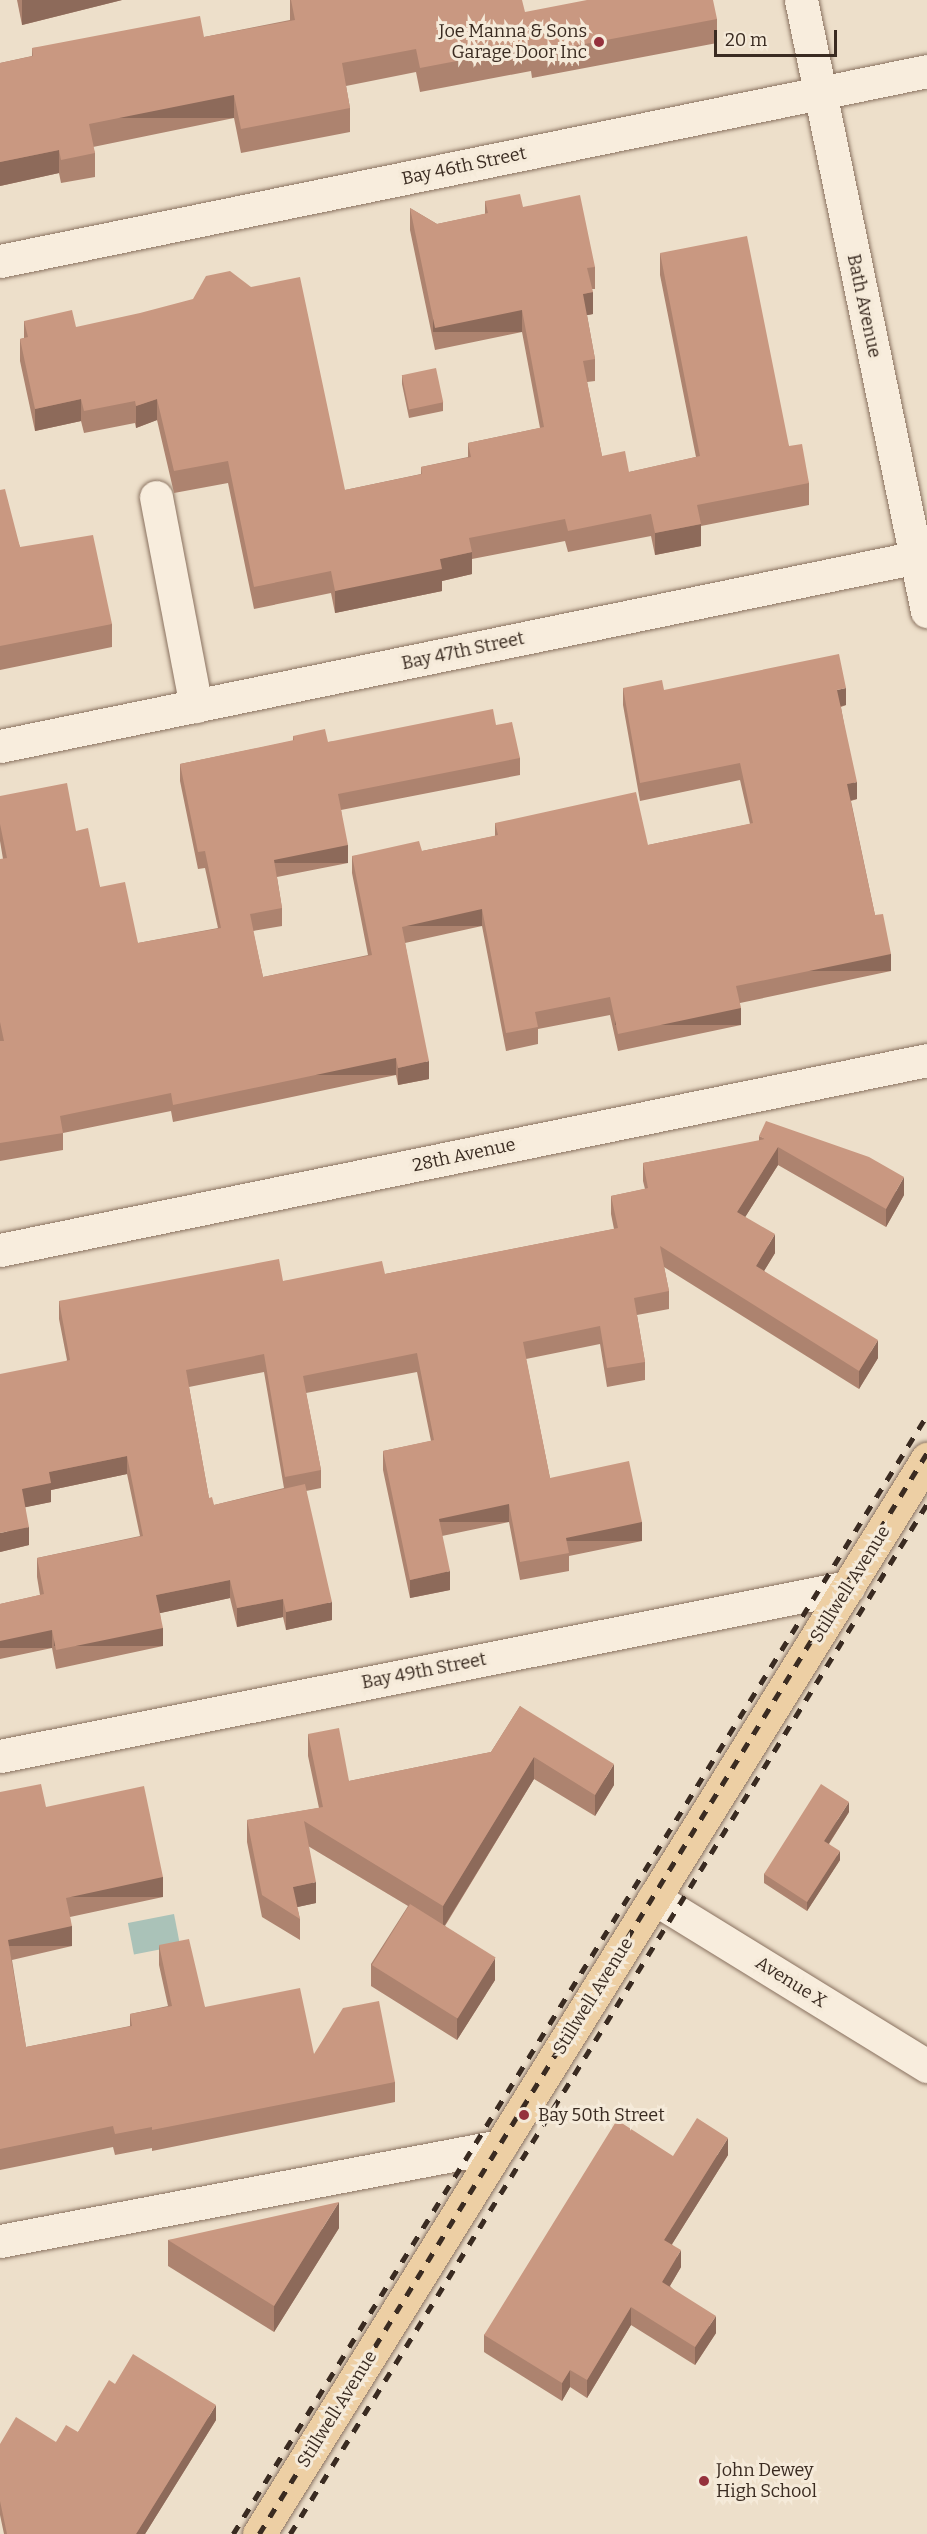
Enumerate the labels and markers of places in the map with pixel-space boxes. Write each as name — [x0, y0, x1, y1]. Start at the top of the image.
place label: Joe Manna & Sons Garage Door Inc — [439, 21, 587, 63]
marker: Joe Manna & Sons Garage Door Inc — [592, 35, 606, 49]
place label: Bay 50th Street — [538, 2104, 665, 2126]
marker: Bay 50th Street — [515, 2106, 533, 2124]
place label: John Dewey High School — [716, 2460, 817, 2502]
marker: John Dewey High School — [697, 2474, 711, 2488]

